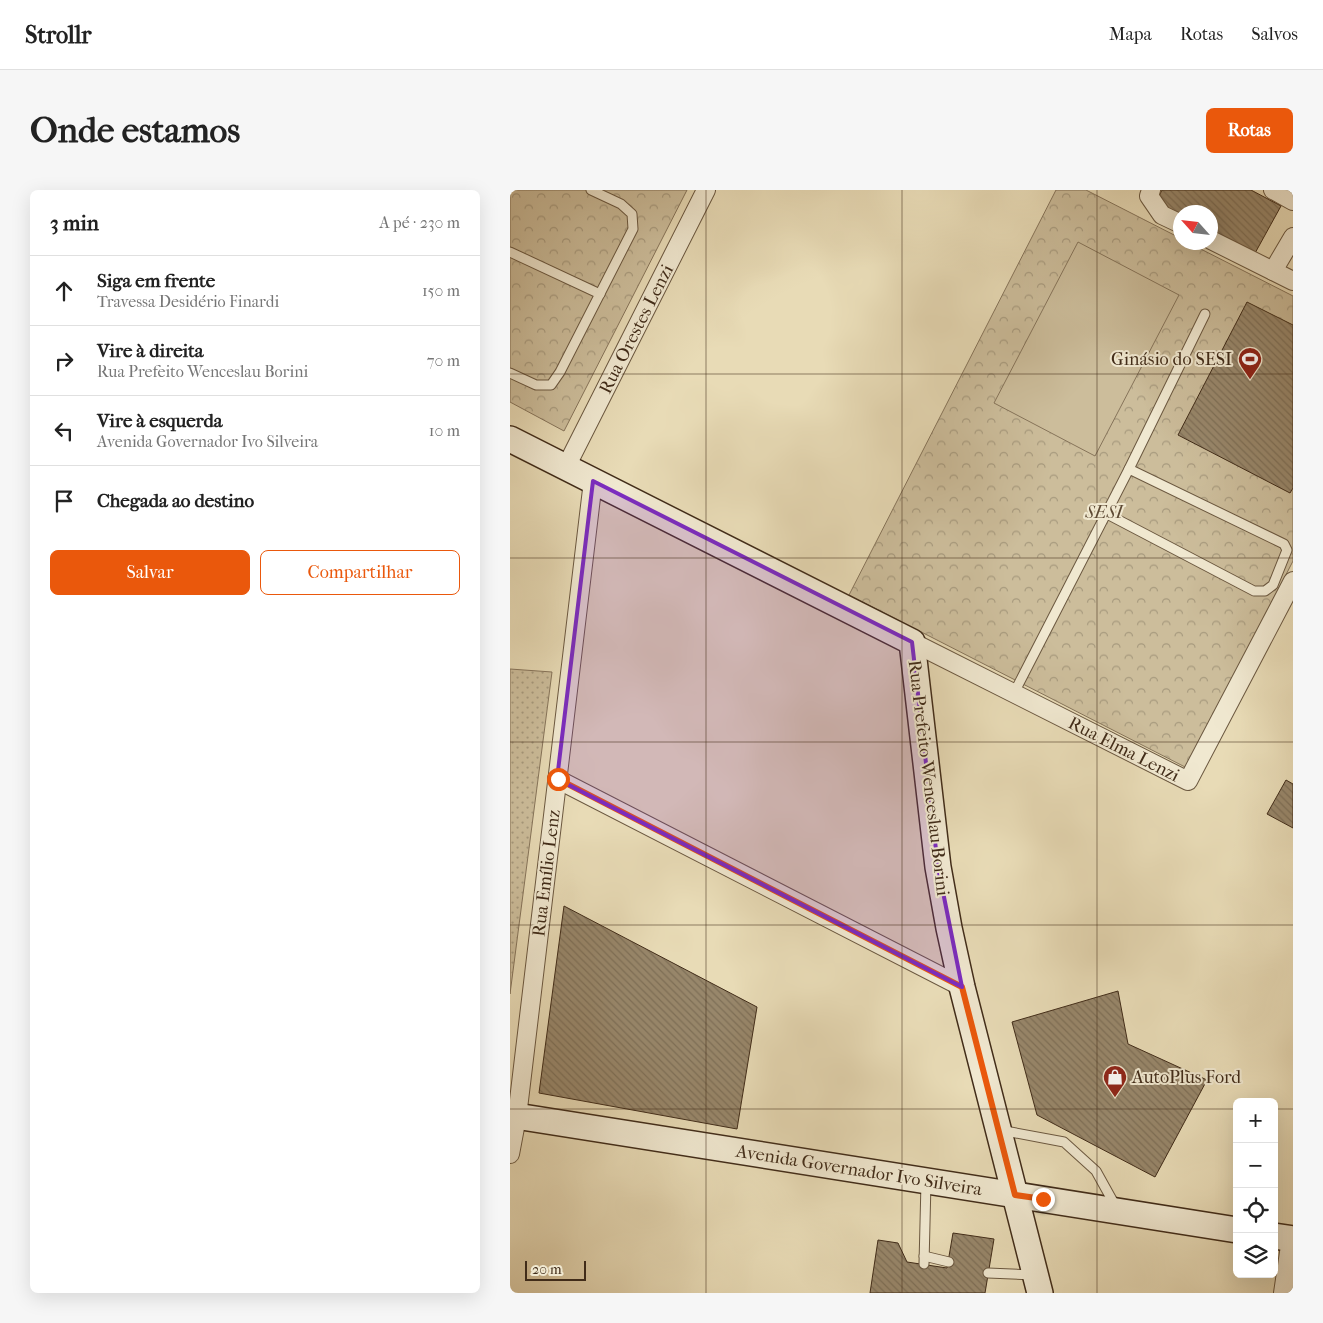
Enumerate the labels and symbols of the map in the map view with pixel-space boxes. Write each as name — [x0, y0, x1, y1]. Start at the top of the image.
north arrow — [1173, 205, 1218, 250]
street label: Rua Orestes Lenzi — [595, 261, 678, 397]
sports icon: Ginásio do SESI — [1237, 346, 1263, 380]
place label: Ginásio do SESI — [1111, 349, 1232, 370]
park label: SESI — [1084, 502, 1125, 523]
street label: Rua Prefeito Wenceslau Borini — [904, 659, 953, 898]
street label: Rua Elma Lenzi — [1065, 712, 1183, 787]
route start — [547, 768, 570, 791]
street label: Rua Emílio Lenz — [528, 808, 565, 938]
shop icon: AutoPlus Ford — [1102, 1064, 1128, 1098]
place label: AutoPlus Ford — [1131, 1067, 1241, 1088]
street label: Avenida Governador Ivo Silveira — [733, 1141, 984, 1200]
route end — [1032, 1188, 1055, 1211]
scale bar — [525, 1258, 586, 1281]

